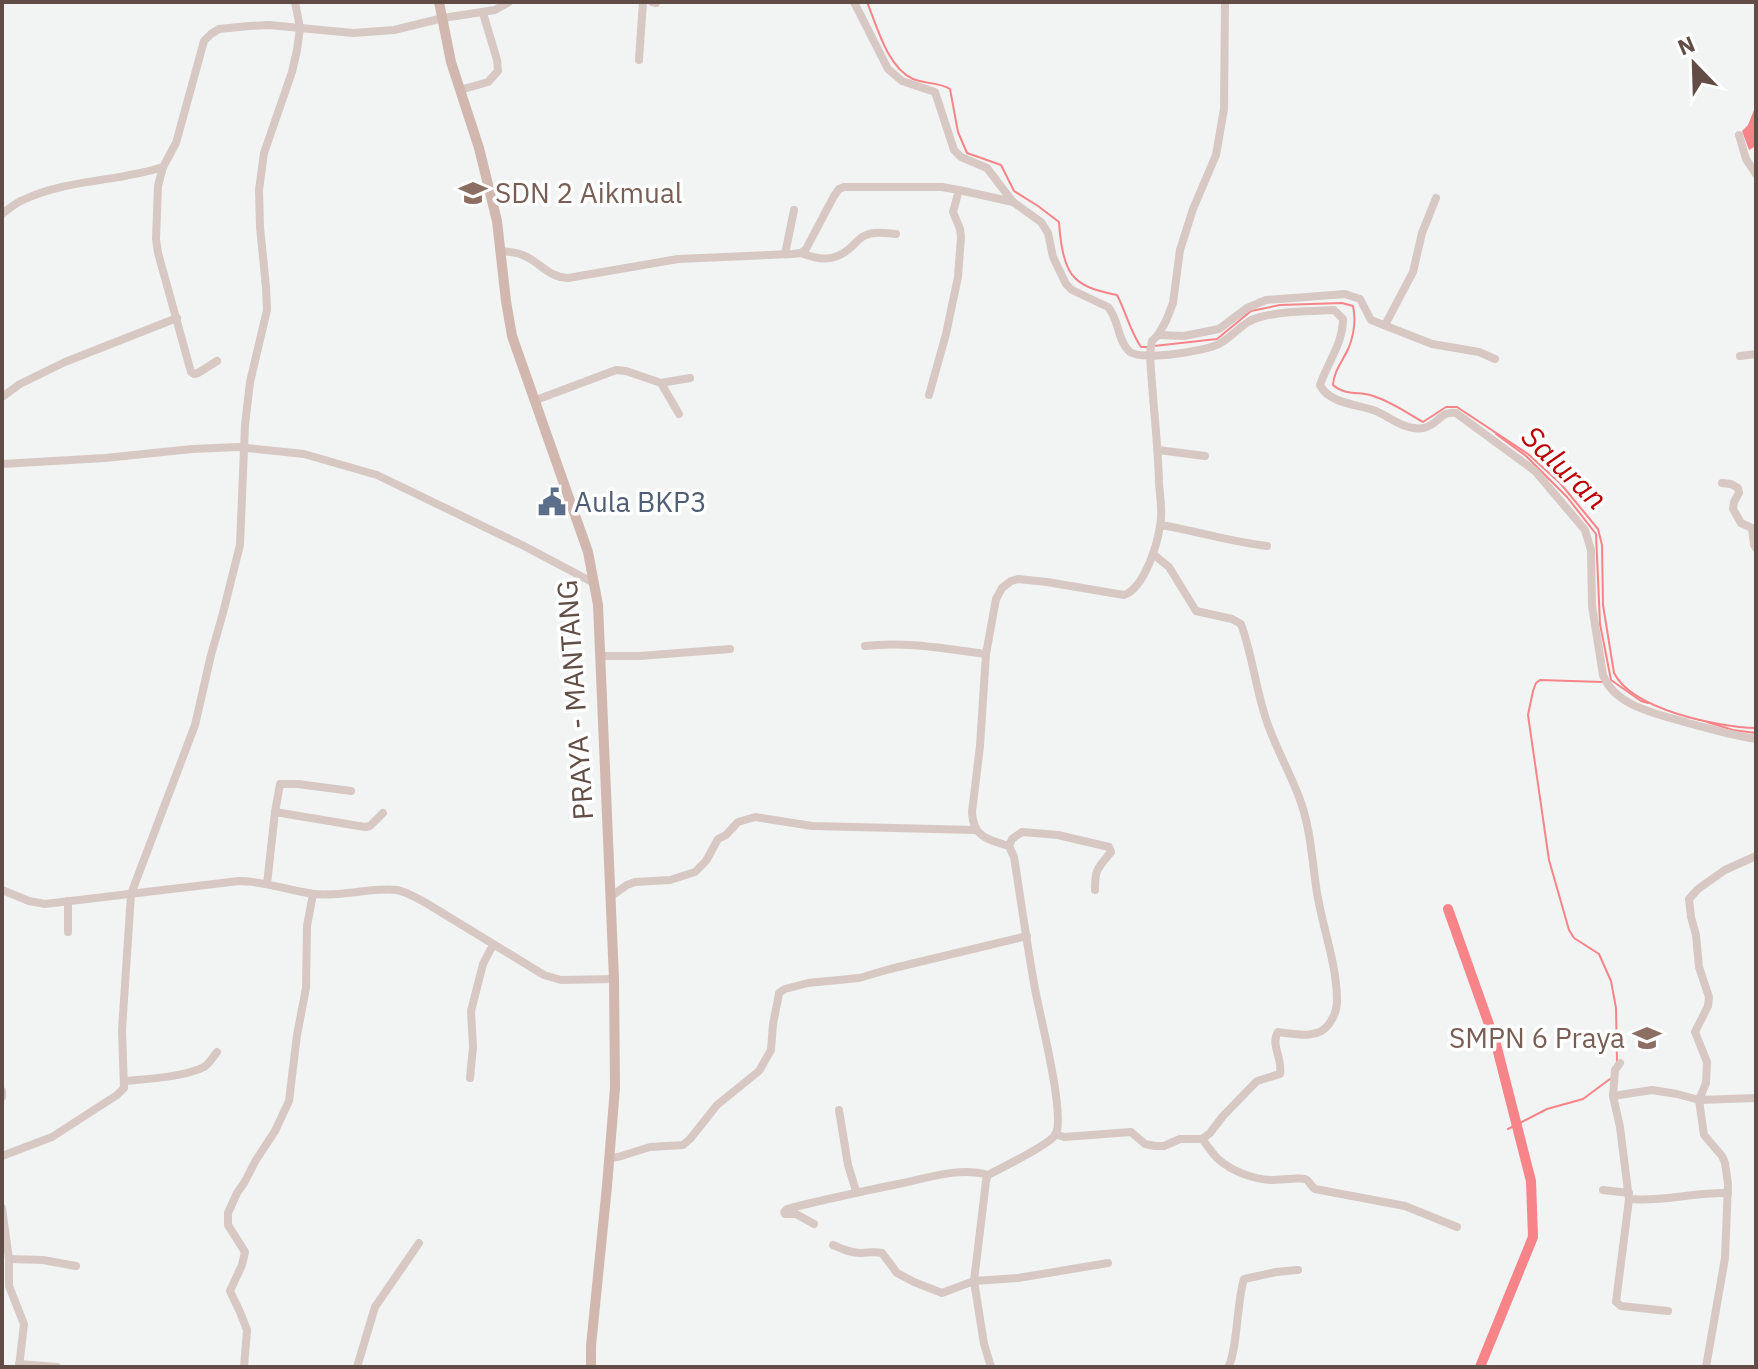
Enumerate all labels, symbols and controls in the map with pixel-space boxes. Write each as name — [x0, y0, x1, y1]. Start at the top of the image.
north arrow — [1654, 24, 1734, 104]
text: N — [1673, 29, 1699, 62]
place label: SDN 2 Aikmual — [495, 174, 683, 211]
school or university icon: SDN 2 Aikmual — [458, 178, 488, 208]
water label: Saluran — [1514, 417, 1616, 517]
place label: Aula BKP3 — [574, 483, 707, 520]
public building icon: Aula BKP3 — [537, 487, 567, 517]
street label: PRAYA - MANTANG — [548, 579, 601, 821]
place label: SMPN 6 Praya — [1449, 1019, 1625, 1056]
school or university icon: SMPN 6 Praya — [1632, 1023, 1662, 1053]

